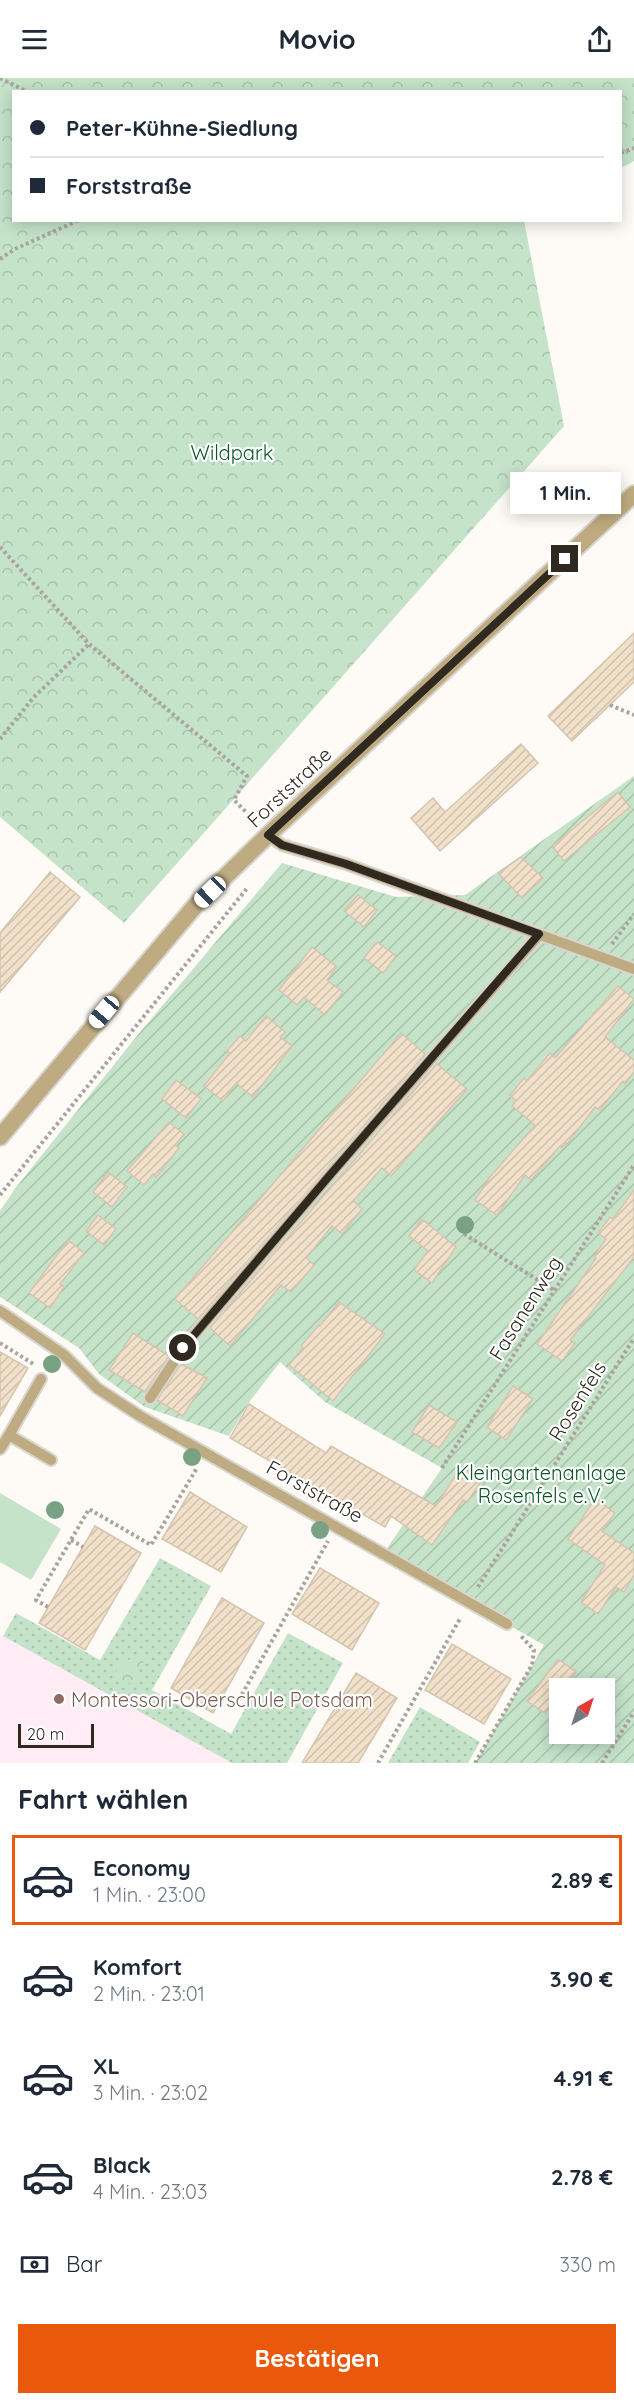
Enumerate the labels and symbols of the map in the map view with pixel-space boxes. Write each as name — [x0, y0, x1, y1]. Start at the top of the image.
park label: Wildpark — [191, 440, 273, 465]
callout: 1 Min. — [510, 472, 620, 514]
route end — [551, 545, 578, 572]
street label: Forststraße — [242, 742, 336, 832]
car — [191, 873, 229, 911]
car — [86, 992, 122, 1032]
street label: Fasanenweg — [483, 1251, 567, 1365]
route start — [169, 1334, 196, 1361]
street label: Rosenfels — [543, 1356, 611, 1446]
street label: Forststraße — [262, 1454, 368, 1528]
park label: Kleingartenanlage Rosenfels e.V. — [456, 1460, 626, 1508]
north arrow — [549, 1678, 615, 1744]
place label: Montessori-Oberschule Potsdam — [71, 1687, 373, 1712]
marker: Montessori-Oberschule Potsdam — [52, 1692, 66, 1706]
scale bar — [18, 1721, 94, 1748]

